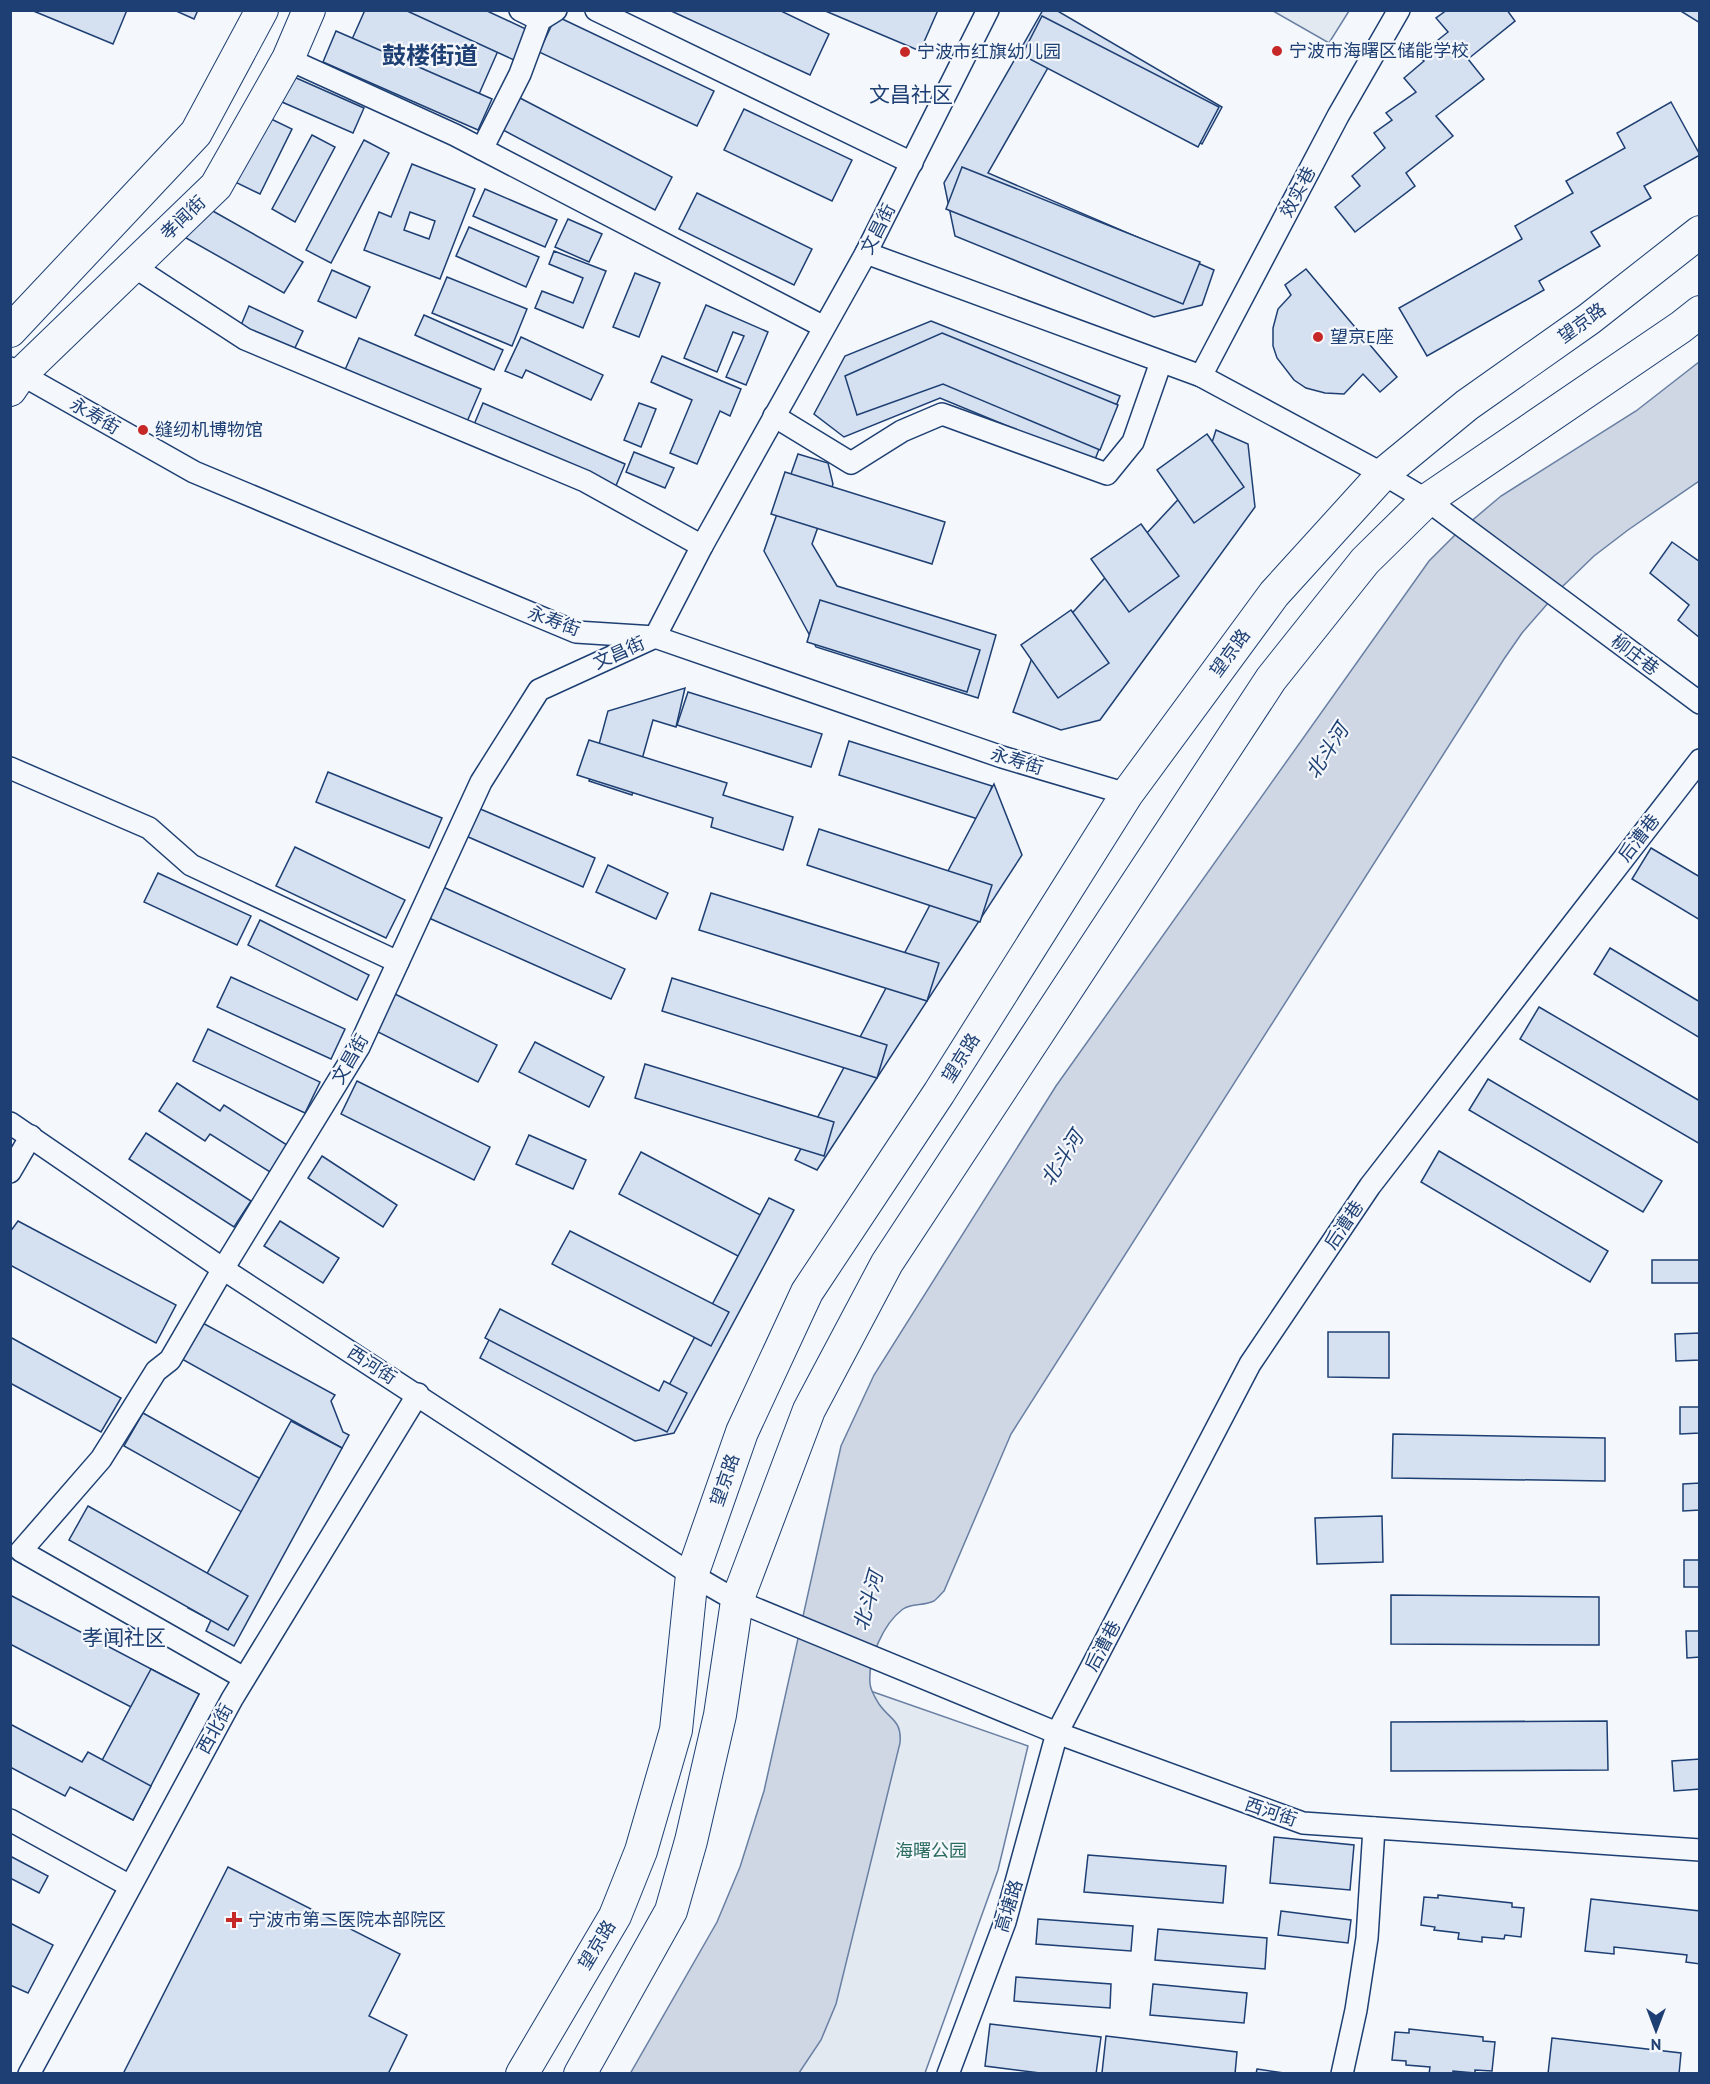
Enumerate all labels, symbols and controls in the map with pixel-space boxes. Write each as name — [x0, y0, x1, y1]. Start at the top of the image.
place label: 宁波市海曙区储能学校 — [1289, 39, 1469, 62]
district label: 鼓楼街道 — [382, 40, 478, 71]
place label: 宁波市红旗幼儿园 — [917, 40, 1061, 63]
marker: 宁波市海曙区储能学校 — [1270, 44, 1284, 58]
marker: 宁波市红旗幼儿园 — [898, 45, 912, 59]
district label: 文昌社区 — [869, 81, 953, 108]
street label: 效实巷 — [1275, 163, 1320, 221]
street label: 孝闻街 — [155, 191, 210, 245]
street label: 文昌街 — [855, 199, 900, 258]
street label: 望京路 — [1553, 297, 1610, 348]
place label: 望京E座 — [1330, 325, 1394, 348]
marker: 望京E座 — [1311, 330, 1325, 344]
street label: 永寿街 — [66, 392, 124, 439]
place label: 缝纫机博物馆 — [155, 418, 263, 441]
marker: 缝纫机博物馆 — [136, 423, 150, 437]
street label: 永寿街 — [525, 600, 583, 641]
street label: 望京路 — [1204, 624, 1255, 681]
street label: 柳庄巷 — [1607, 629, 1664, 680]
street label: 文昌街 — [589, 631, 648, 674]
water label: 北斗河 — [1300, 715, 1356, 783]
street label: 永寿街 — [988, 742, 1046, 779]
street label: 后漕巷 — [1613, 809, 1664, 866]
street label: 望京路 — [937, 1029, 985, 1087]
street label: 文昌街 — [326, 1030, 373, 1088]
water label: 北斗河 — [1035, 1122, 1091, 1190]
street label: 后漕巷 — [1319, 1196, 1368, 1254]
street label: 西河街 — [343, 1340, 401, 1389]
street label: 望京路 — [705, 1451, 744, 1509]
water label: 北斗河 — [847, 1565, 890, 1633]
street label: 后漕巷 — [1080, 1617, 1125, 1675]
district label: 孝闻社区 — [82, 1624, 166, 1651]
street label: 西北街 — [191, 1700, 238, 1758]
street label: 西河街 — [1242, 1792, 1300, 1831]
park label: 海曙公园 — [895, 1839, 967, 1862]
street label: 高塘路 — [990, 1877, 1027, 1935]
place label: 宁波市第二医院本部院区 — [248, 1908, 446, 1931]
marker: 宁波市第二医院本部院区 — [225, 1911, 243, 1929]
street label: 望京路 — [573, 1916, 620, 1974]
north arrow — [1626, 2000, 1686, 2060]
text: N — [1651, 2035, 1661, 2055]

